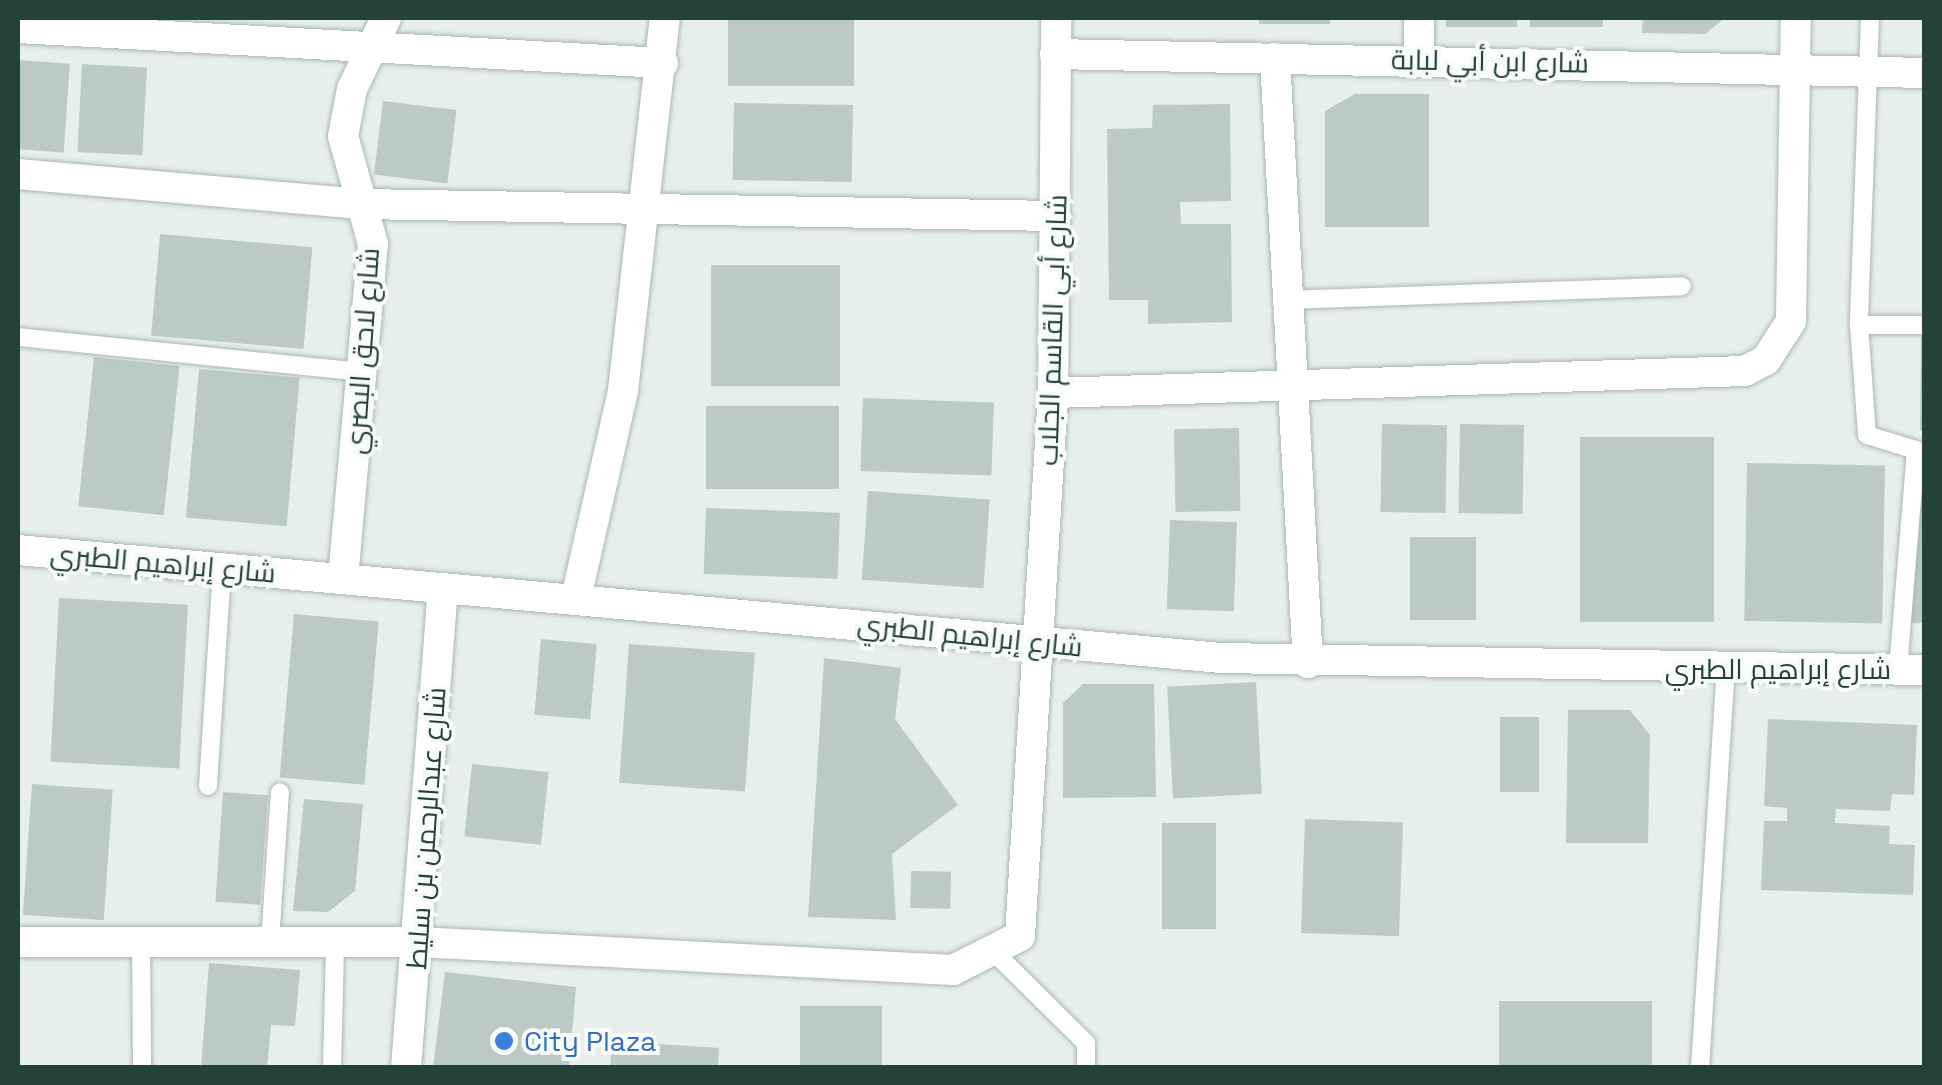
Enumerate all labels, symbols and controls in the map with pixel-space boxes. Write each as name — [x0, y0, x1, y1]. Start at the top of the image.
street label: شارع ابن أبي لبابة — [1391, 42, 1589, 80]
street label: شارع أبي القاسم الجلاب — [1030, 194, 1074, 466]
street label: شارع لاحق البصري — [338, 247, 386, 455]
street label: شارع إبراهيم الطبري — [49, 536, 277, 590]
street label: شارع إبراهيم الطبري — [856, 606, 1084, 664]
street label: شارع إبراهيم الطبري — [1665, 652, 1891, 686]
street label: شارع عبدالرحمن بن سليط — [399, 686, 453, 970]
place label: City Plaza — [524, 1024, 656, 1058]
marker: City Plaza — [493, 1030, 515, 1052]

